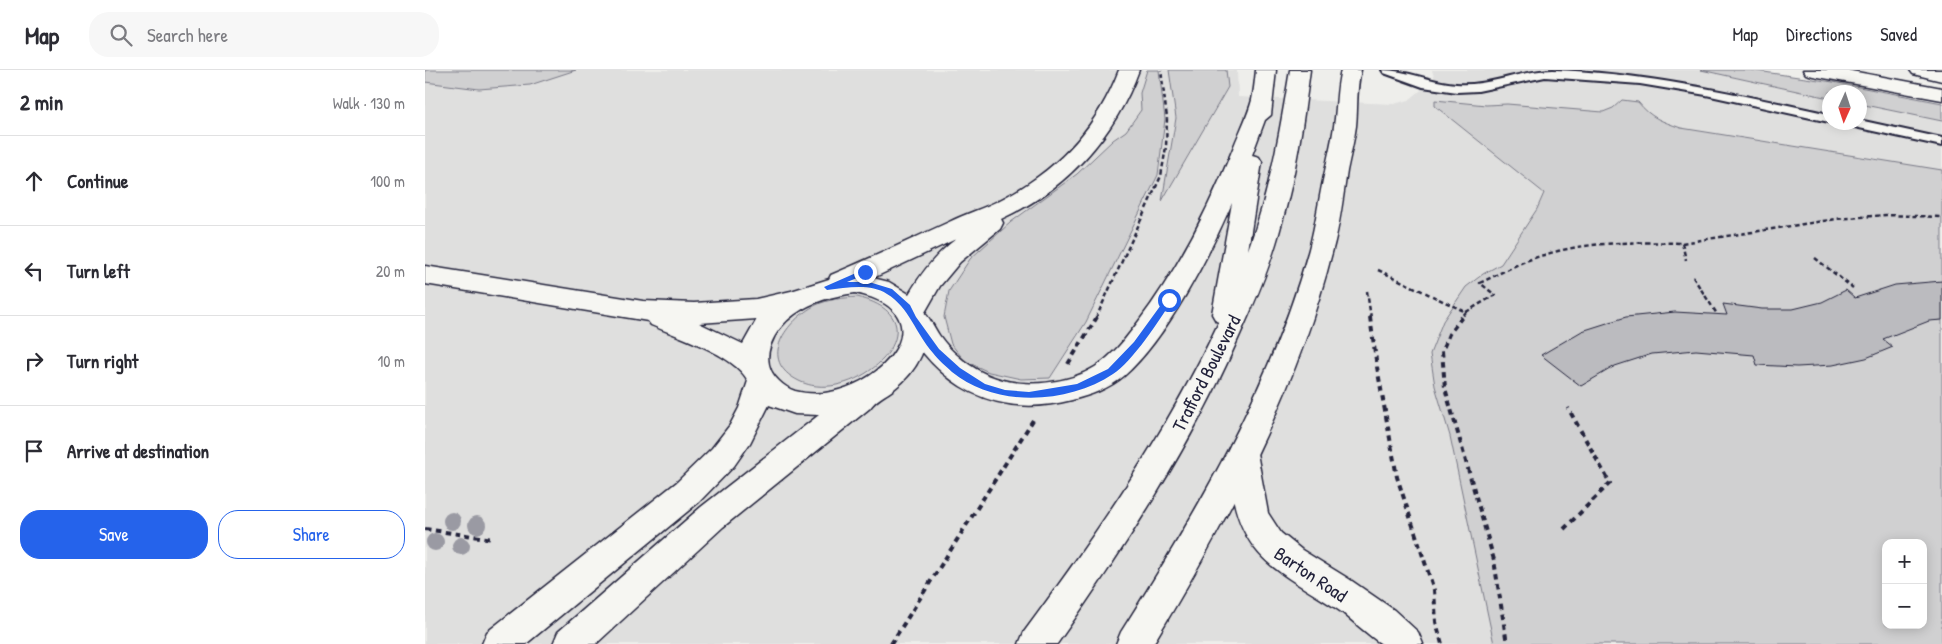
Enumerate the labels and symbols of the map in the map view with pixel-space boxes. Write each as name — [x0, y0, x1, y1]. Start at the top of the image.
north arrow — [1822, 85, 1867, 130]
route end — [854, 261, 877, 284]
route start — [1158, 289, 1181, 312]
street label: Trafford Boulevard — [1165, 310, 1247, 436]
street label: Barton Road — [1269, 540, 1353, 608]

